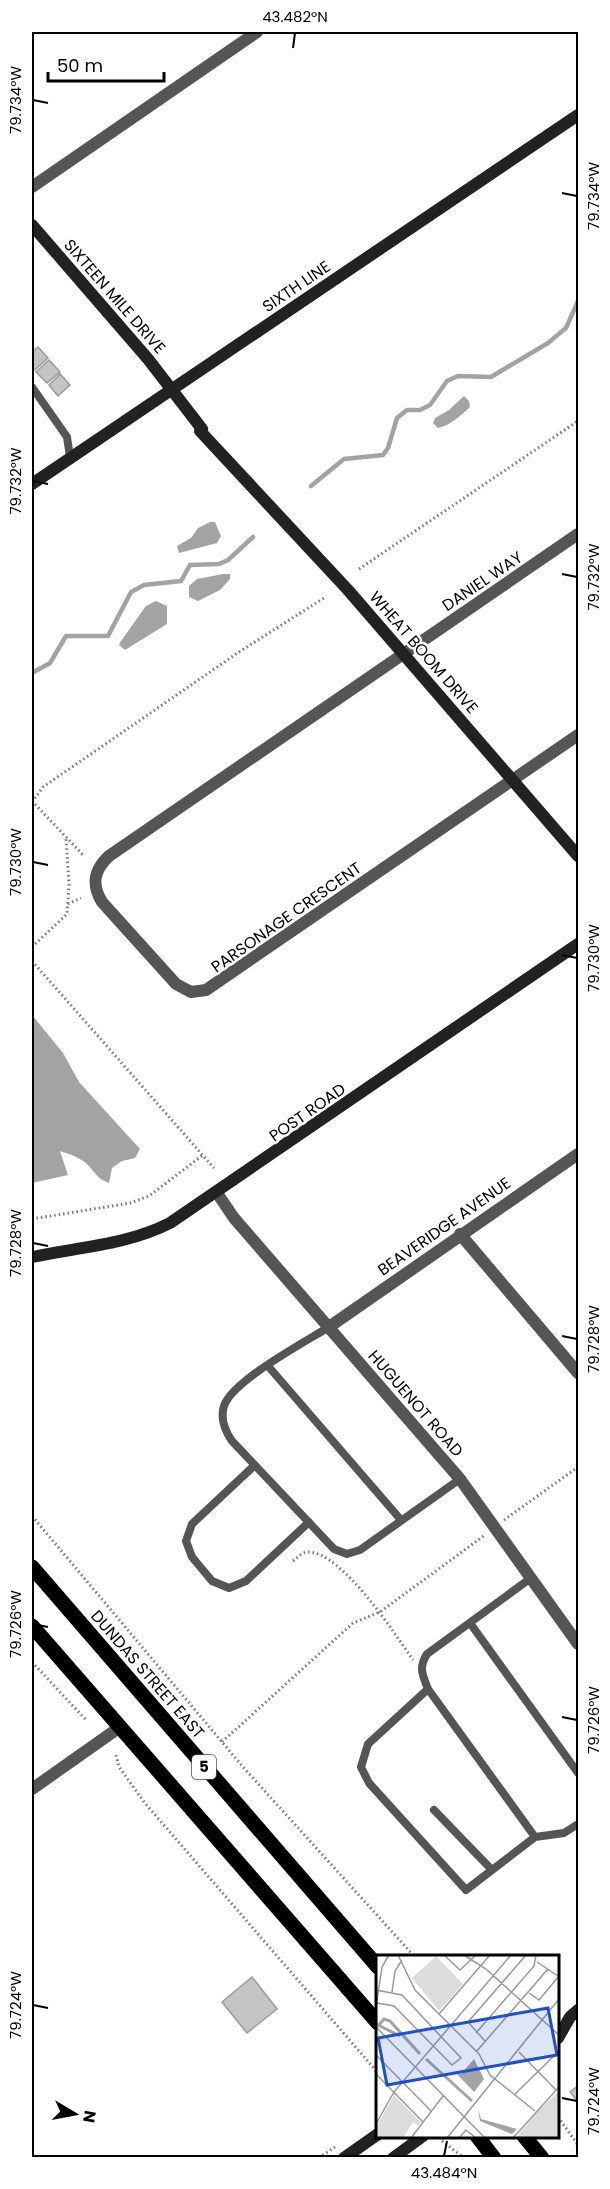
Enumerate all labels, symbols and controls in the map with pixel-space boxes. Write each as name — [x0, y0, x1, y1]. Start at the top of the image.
text: 43.482°N — [262, 6, 328, 27]
scale bar — [48, 45, 164, 83]
text: 50 m — [57, 53, 103, 78]
text: 79.734°W — [5, 66, 26, 134]
text: 79.734°W — [583, 162, 604, 230]
street label: SIXTEEN MILE DRIVE — [58, 234, 171, 359]
street label: SIXTH LINE — [258, 255, 335, 318]
text: 79.732°W — [5, 447, 26, 515]
text: 79.732°W — [583, 543, 604, 611]
street label: DANIEL WAY — [438, 546, 528, 617]
street label: WHEAT BOOM DRIVE — [364, 586, 483, 719]
text: 79.730°W — [5, 828, 26, 896]
street label: PARSONAGE CRESCENT — [206, 857, 366, 978]
text: 79.730°W — [583, 924, 604, 992]
street label: POST ROAD — [264, 1078, 350, 1147]
street label: BEAVERIDGE AVENUE — [373, 1172, 516, 1281]
text: 79.728°W — [5, 1209, 26, 1277]
text: 79.728°W — [583, 1305, 604, 1373]
street label: HUGUENOT ROAD — [363, 1345, 468, 1462]
text: 79.726°W — [5, 1590, 26, 1658]
street label: DUNDAS STREET EAST — [85, 1605, 210, 1744]
text: 79.726°W — [583, 1686, 604, 1754]
road number: 5 — [192, 1755, 216, 1779]
inset map — [376, 1955, 559, 2138]
text: 79.724°W — [5, 1971, 26, 2039]
text: 79.724°W — [583, 2067, 604, 2135]
north arrow — [45, 2084, 105, 2144]
text: N — [77, 2109, 102, 2124]
text: 43.484°N — [411, 2162, 477, 2183]

